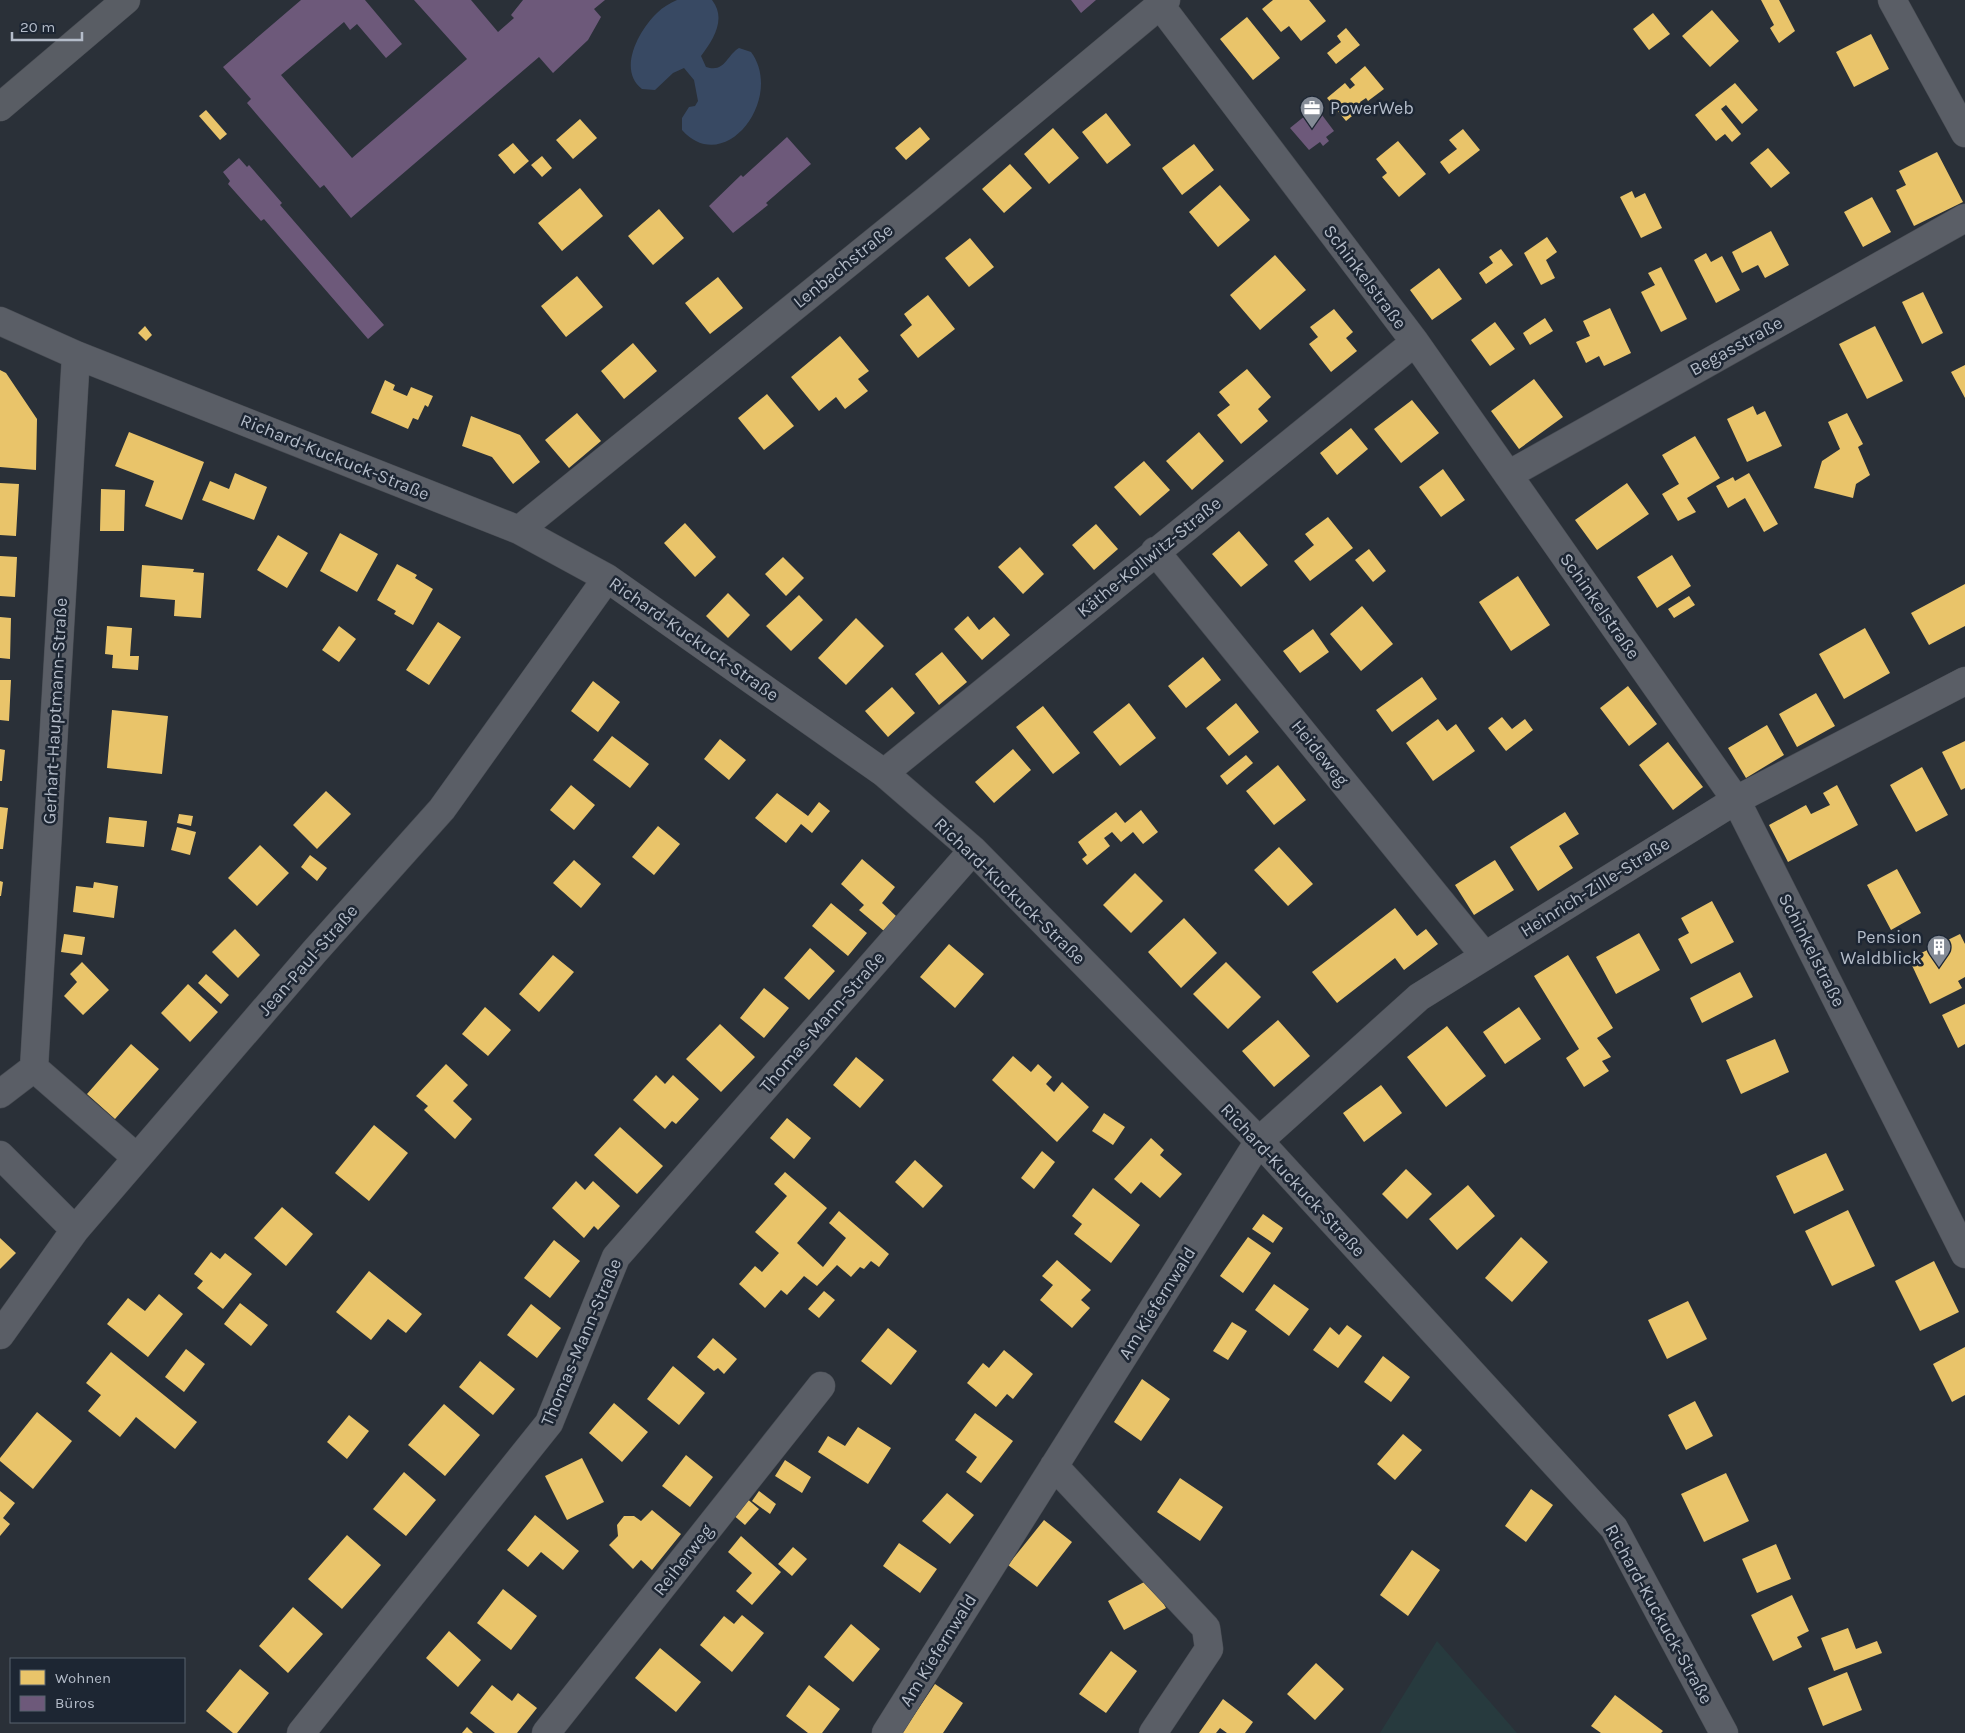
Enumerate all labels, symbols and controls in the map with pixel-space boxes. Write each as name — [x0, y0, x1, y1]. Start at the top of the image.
scale bar — [12, 10, 82, 42]
text: 20 m — [20, 18, 55, 36]
office icon: PowerWeb — [1299, 95, 1325, 129]
place label: PowerWeb — [1330, 97, 1414, 119]
street label: Lenbachstraße — [789, 219, 897, 313]
street label: Schinkelstraße — [1319, 221, 1411, 333]
street label: Begasstraße — [1686, 311, 1786, 381]
street label: Richard-Kuckuck-Straße — [237, 409, 433, 505]
street label: Käthe-Kollwitz-Straße — [1072, 492, 1226, 622]
street label: Schinkelstraße — [1555, 549, 1645, 663]
street label: Richard-Kuckuck-Straße — [605, 572, 783, 706]
street label: Gerhart-Hauptmann-Straße — [38, 597, 72, 825]
street label: Heideweg — [1287, 715, 1353, 791]
street label: Richard-Kuckuck-Straße — [930, 813, 1090, 969]
street label: Heinrich-Zille-Straße — [1516, 832, 1674, 942]
street label: Schinkelstraße — [1774, 889, 1850, 1011]
street label: Jean-Paul-Straße — [254, 900, 362, 1020]
place label: Pension Waldblick — [1840, 926, 1922, 969]
building icon: Pension Waldblick — [1926, 934, 1952, 968]
street label: Thomas-Mann-Straße — [755, 947, 889, 1097]
street label: Richard-Kuckuck-Straße — [1216, 1099, 1370, 1261]
street label: Am Kiefernwald — [1114, 1243, 1200, 1363]
street label: Thomas-Mann-Straße — [536, 1255, 626, 1429]
street label: Reiherweg — [648, 1520, 718, 1600]
street label: Richard-Kuckuck-Straße — [1600, 1520, 1718, 1708]
street label: Am Kiefernwald — [895, 1590, 981, 1710]
legend — [10, 1658, 185, 1723]
text: Wohnen — [55, 1669, 111, 1687]
text: Büros — [55, 1694, 95, 1712]

